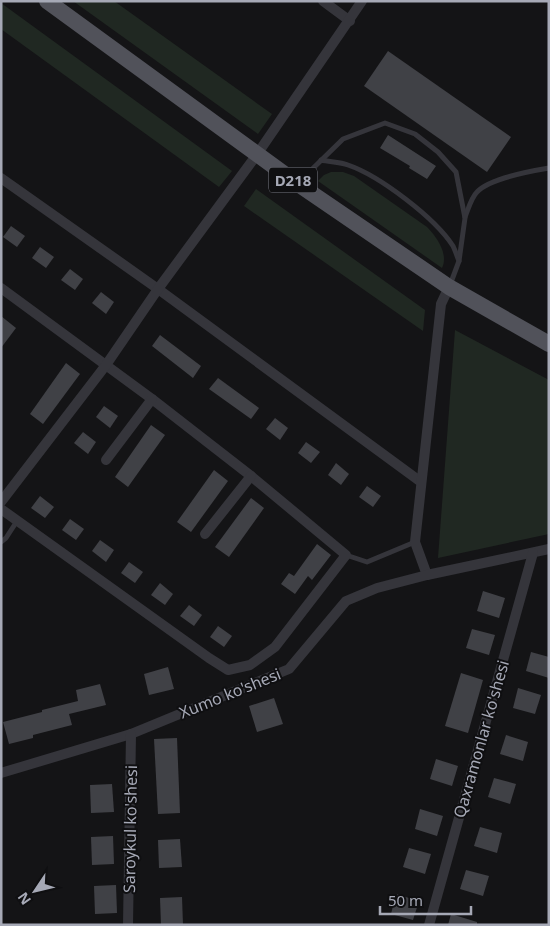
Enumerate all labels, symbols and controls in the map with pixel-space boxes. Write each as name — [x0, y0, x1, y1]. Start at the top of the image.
road number: D218 — [269, 168, 317, 192]
street label: Qaxramonlar ko'shesi — [448, 658, 514, 820]
street label: Xumo ko'shesi — [176, 663, 284, 723]
street label: Saroykul ko'shesi — [118, 765, 142, 893]
north arrow — [10, 866, 60, 916]
scale bar — [380, 884, 471, 916]
text: N — [13, 889, 35, 909]
text: 50 m — [388, 890, 423, 910]

